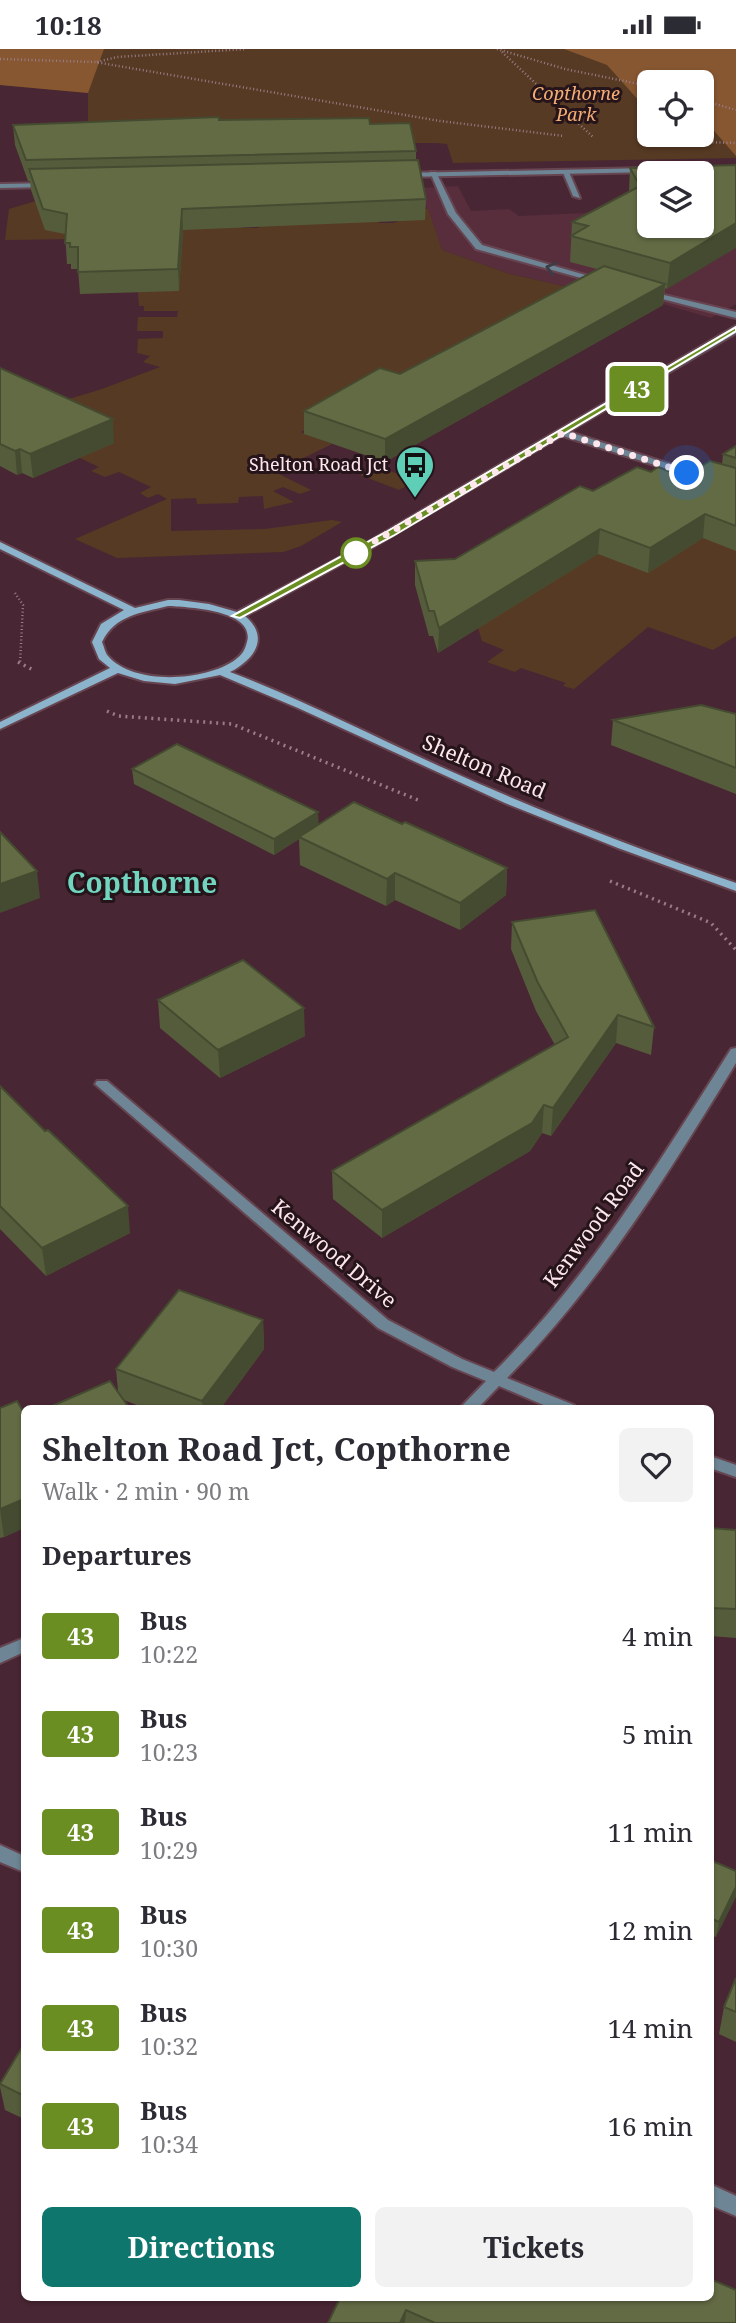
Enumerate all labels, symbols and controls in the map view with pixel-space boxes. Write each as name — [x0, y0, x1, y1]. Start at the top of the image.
text: 10:18 — [35, 7, 102, 43]
map controls — [637, 70, 714, 238]
button: locate — [637, 70, 714, 147]
park label: Copthorne Park — [532, 81, 620, 126]
button: layers — [637, 161, 714, 238]
one-way arrow — [545, 262, 557, 277]
line badge: 43 — [606, 366, 668, 412]
text: 43 — [623, 372, 651, 405]
bus stop icon: Shelton Road Jct — [394, 444, 436, 499]
place label: Shelton Road Jct — [249, 452, 388, 476]
your location — [669, 455, 704, 490]
unlabelled marker — [341, 538, 371, 568]
street label: Shelton Road — [418, 727, 551, 805]
district label: Copthorne — [67, 863, 217, 901]
street label: Kenwood Road — [537, 1156, 650, 1293]
street label: Kenwood Drive — [266, 1193, 403, 1314]
text: Shelton Road Jct, Copthorne — [42, 1426, 511, 1471]
button: heart — [619, 1428, 693, 1502]
text: Walk · 2 min · 90 m — [42, 1475, 250, 1507]
text: Departures — [42, 1537, 192, 1573]
text: Bus — [140, 1602, 187, 1638]
text: 4 min — [622, 1618, 693, 1654]
text: 43 — [67, 1619, 94, 1652]
text: 10:22 — [140, 1638, 198, 1670]
text: Bus — [140, 1700, 187, 1736]
text: 5 min — [622, 1716, 693, 1752]
text: 43 — [67, 1717, 94, 1750]
text: 10:23 — [140, 1736, 198, 1768]
text: Bus — [140, 1798, 187, 1834]
text: 11 min — [608, 1814, 693, 1850]
text: 43 — [67, 1815, 94, 1848]
text: 10:29 — [140, 1834, 198, 1866]
text: Bus — [140, 1896, 187, 1932]
text: 12 min — [608, 1912, 693, 1948]
text: 43 — [67, 1913, 94, 1946]
text: 10:30 — [140, 1932, 198, 1964]
text: Bus — [140, 1994, 187, 2030]
text: 14 min — [608, 2010, 693, 2046]
text: 43 — [67, 2011, 94, 2044]
text: 10:32 — [140, 2030, 198, 2062]
text: Bus — [140, 2092, 187, 2128]
text: 16 min — [608, 2108, 693, 2144]
text: 43 — [67, 2109, 94, 2142]
text: 10:34 — [140, 2128, 198, 2160]
button: Directions — [42, 2207, 361, 2287]
button: Tickets — [375, 2207, 693, 2287]

